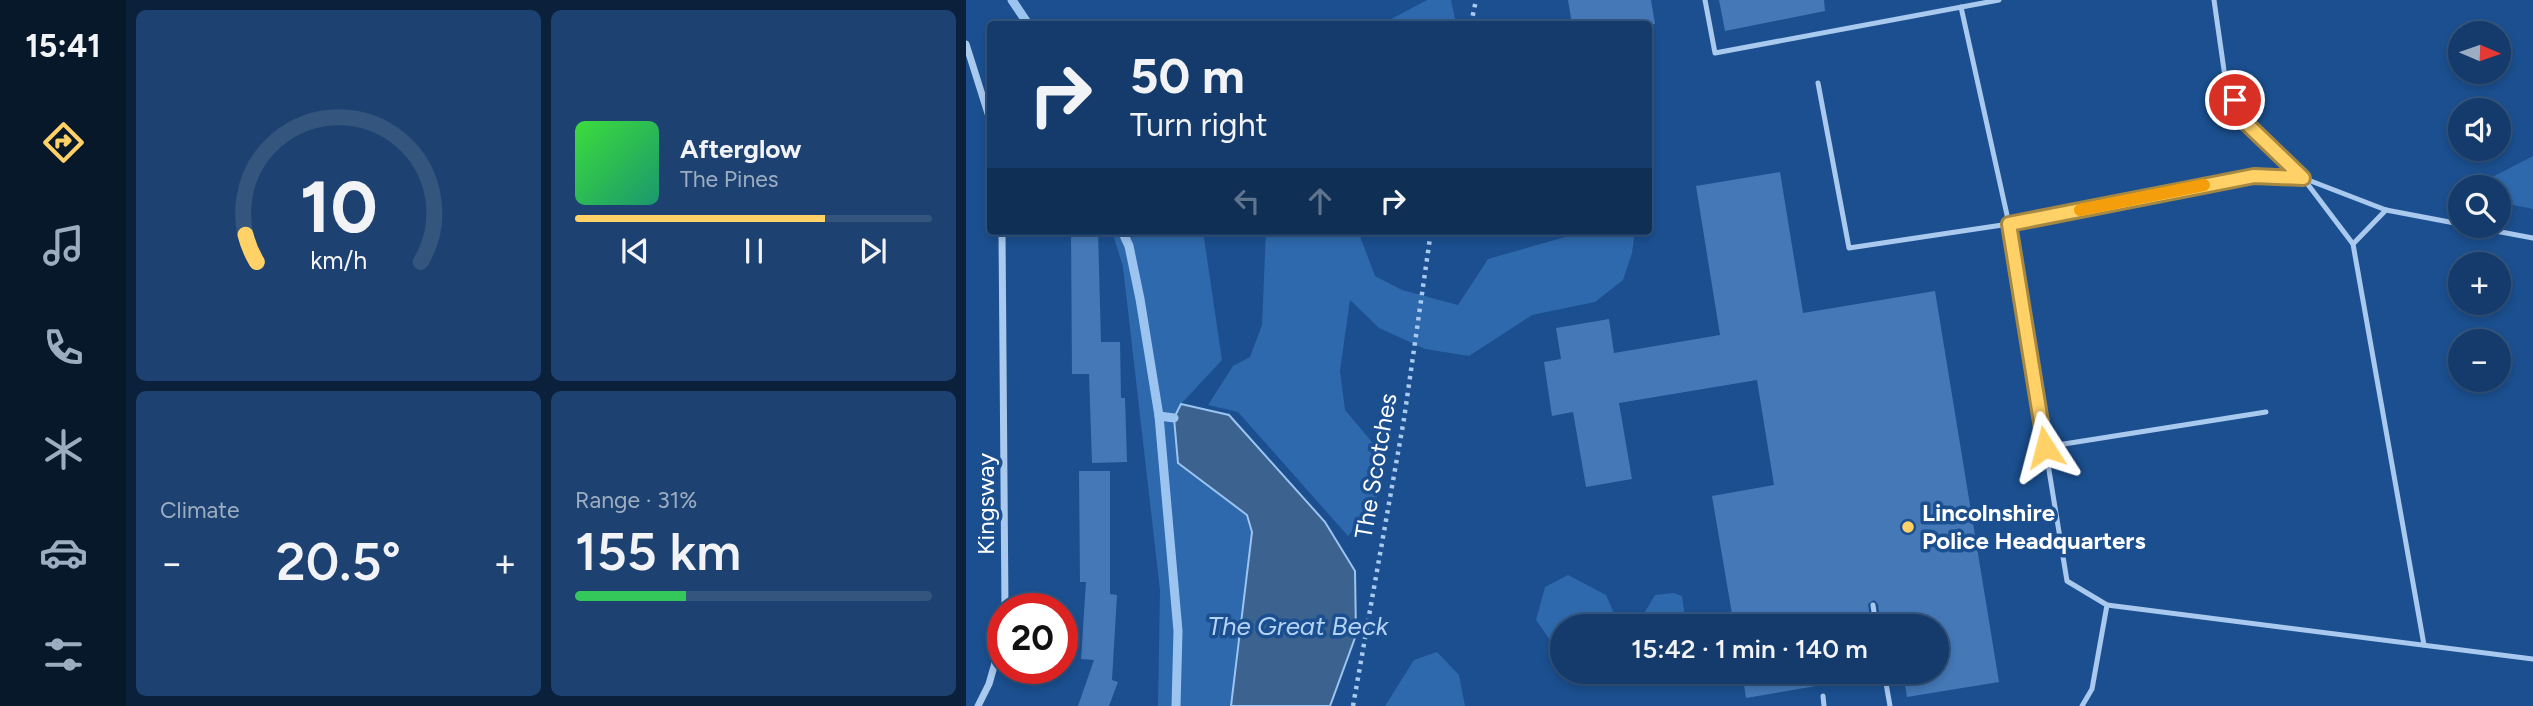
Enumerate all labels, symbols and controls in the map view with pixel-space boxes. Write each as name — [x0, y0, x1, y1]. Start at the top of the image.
north arrow — [2448, 21, 2511, 84]
map controls — [2448, 21, 2511, 392]
text: 15:41 — [25, 27, 101, 65]
text: 50 m — [1130, 46, 1245, 105]
icon: right — [1015, 49, 1106, 140]
pin — [2205, 70, 2265, 130]
icon: arrive — [2216, 81, 2254, 119]
button: sound — [2448, 98, 2511, 161]
text: Turn right — [1130, 106, 1268, 144]
icon: directions — [39, 118, 88, 167]
text: Afterglow — [680, 133, 802, 165]
text: 10 — [300, 163, 377, 250]
text: The Pines — [680, 165, 779, 193]
button: search — [2448, 175, 2511, 238]
icon: left — [1228, 182, 1266, 220]
icon: ahead — [1301, 182, 1339, 220]
icon: right — [1374, 182, 1412, 220]
icon: music — [39, 221, 88, 270]
icon: previous — [616, 232, 654, 270]
icon: pause — [735, 232, 773, 270]
icon: next — [854, 232, 892, 270]
text: km/h — [310, 245, 367, 275]
button: + — [2448, 252, 2511, 315]
icon: phone — [39, 323, 88, 372]
button: − — [2448, 329, 2511, 392]
street label: The Scotches — [1348, 391, 1403, 541]
position arrow — [2008, 410, 2082, 484]
icon: climate — [39, 425, 88, 474]
street label: Kingsway — [971, 453, 1000, 555]
text: Range · 31% — [575, 486, 697, 514]
text: Climate — [160, 496, 239, 524]
place label: Lincolnshire Police Headquarters — [1922, 498, 2146, 555]
marker: Lincolnshire Police Headquarters — [1900, 519, 1916, 535]
text: 155 km — [575, 521, 741, 583]
icon: car — [39, 528, 88, 577]
text: 20.5° — [276, 531, 401, 593]
text: − — [160, 540, 184, 586]
text: + — [493, 540, 517, 586]
speed limit sign: 20 — [987, 593, 1078, 684]
water label: The Great Beck — [1208, 610, 1390, 642]
icon: filters — [39, 630, 88, 679]
text: 15:42 · 1 min · 140 m — [1631, 633, 1868, 665]

